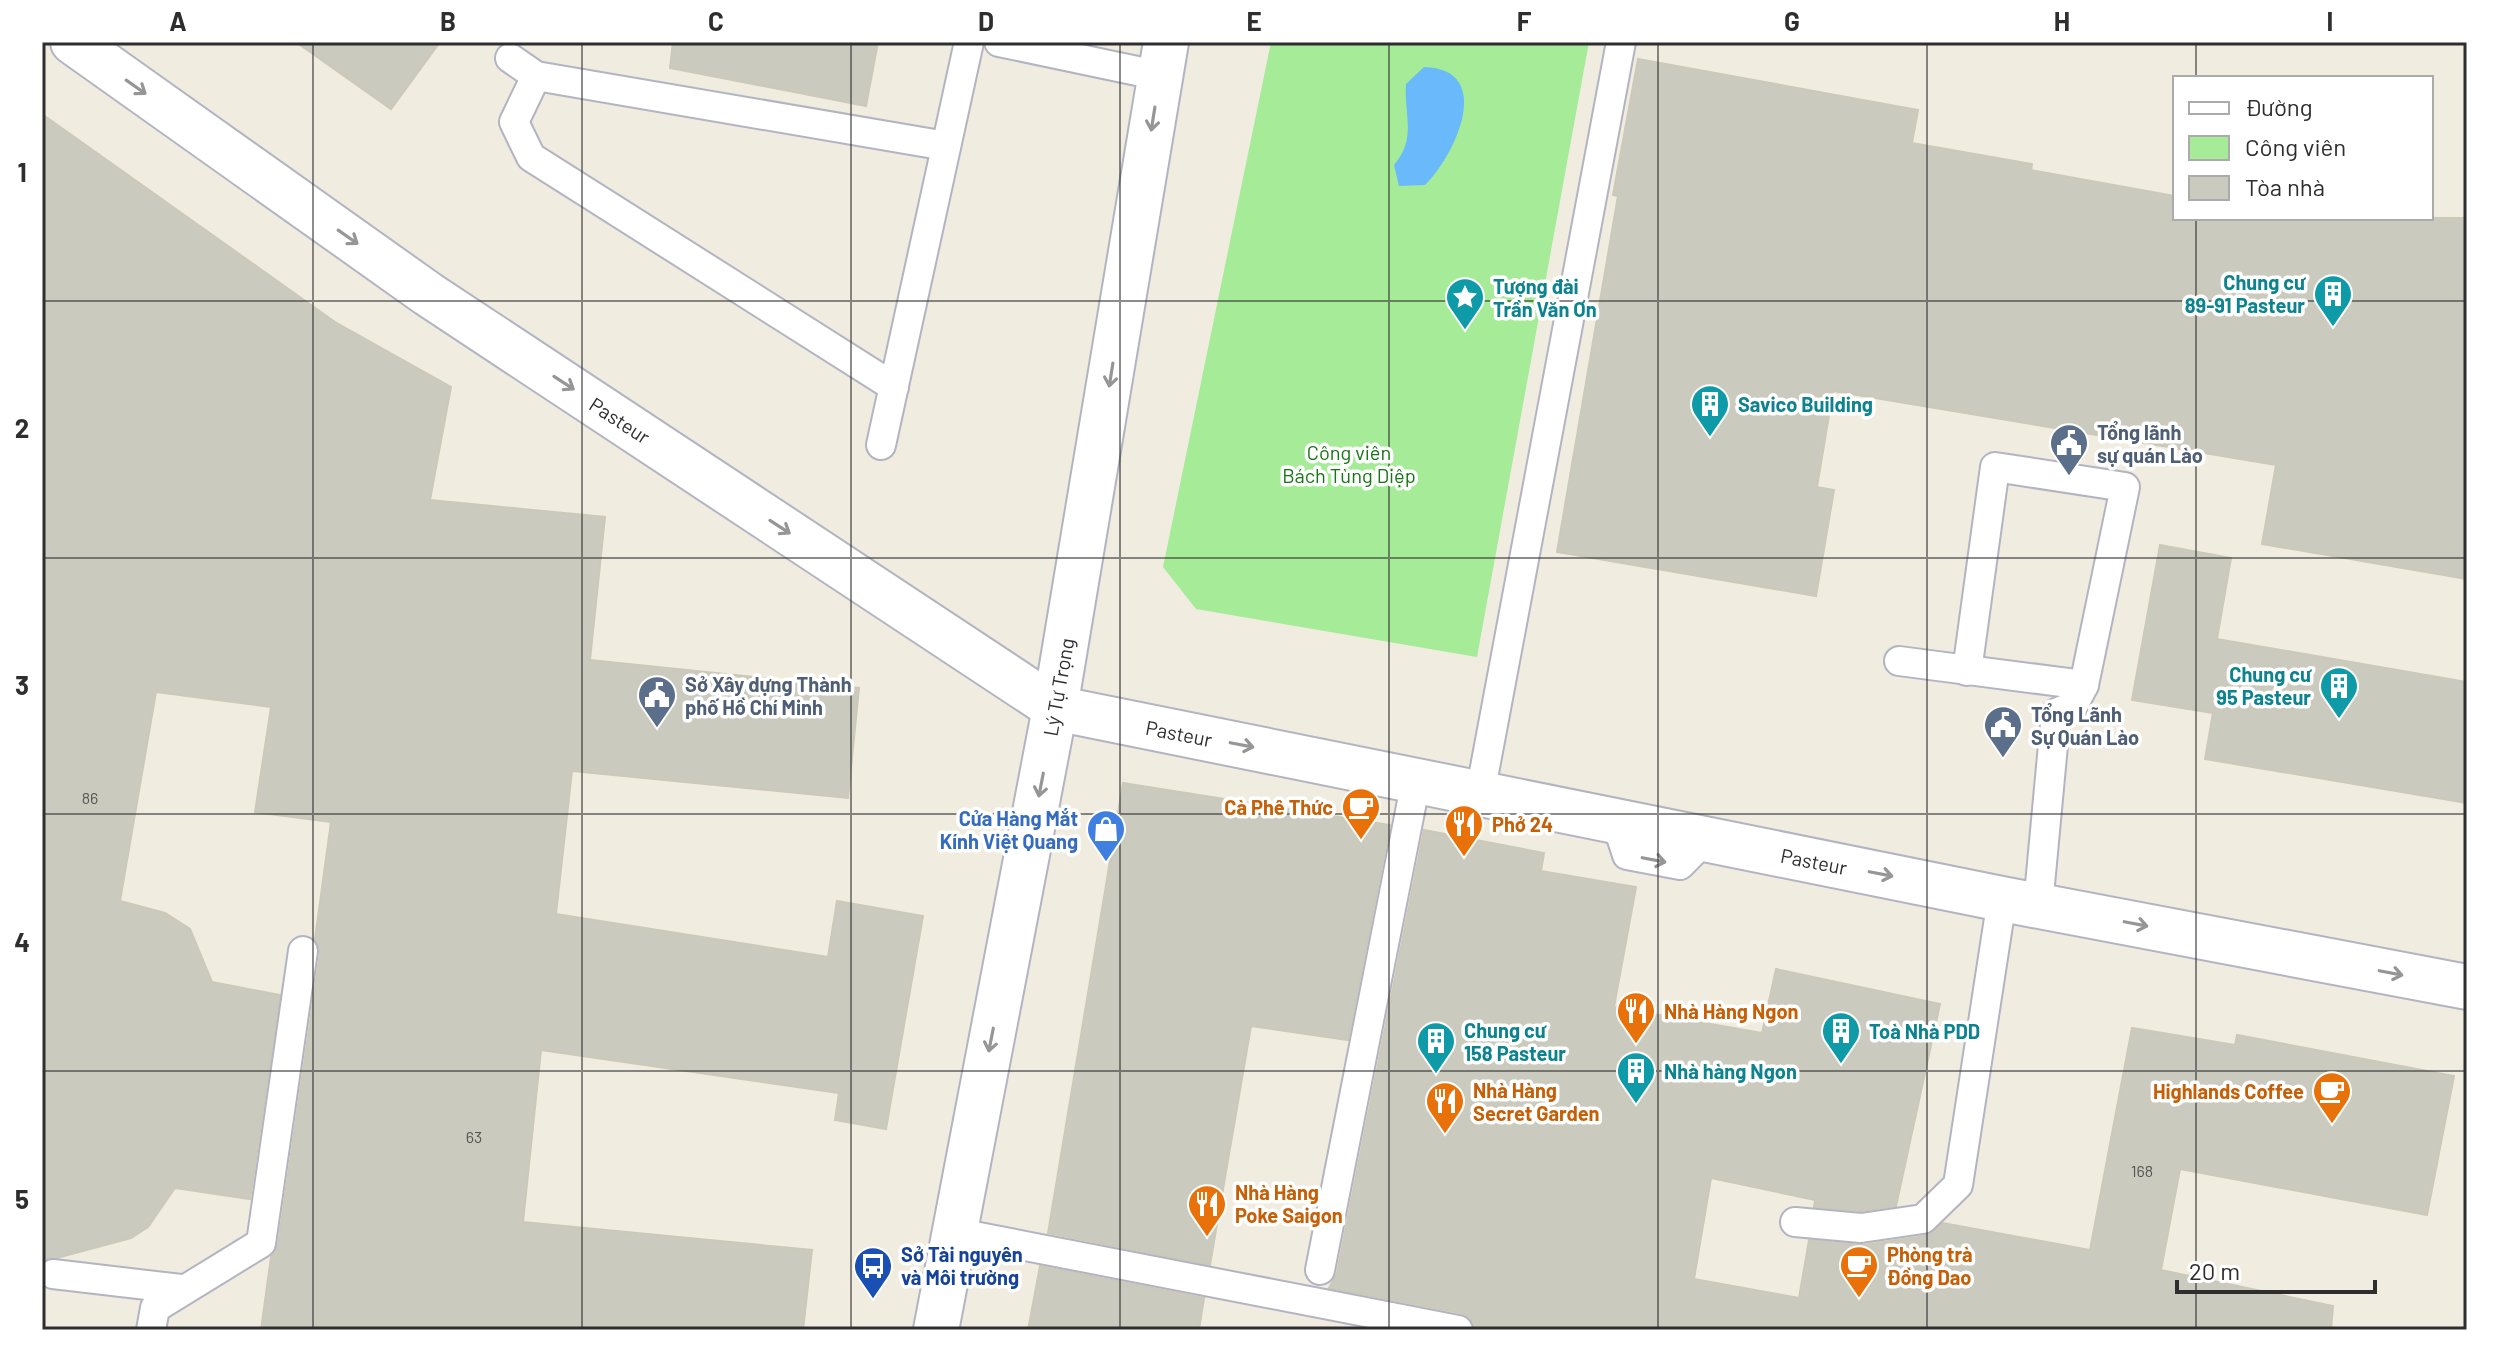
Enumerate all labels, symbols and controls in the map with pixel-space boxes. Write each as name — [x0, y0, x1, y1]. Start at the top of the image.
text: A — [169, 5, 187, 36]
text: B — [440, 5, 456, 36]
text: C — [708, 5, 724, 36]
text: D — [978, 5, 994, 36]
text: E — [1246, 5, 1262, 36]
text: F — [1517, 5, 1532, 36]
text: G — [1784, 5, 1800, 36]
text: H — [2054, 5, 2070, 36]
text: I — [2327, 5, 2333, 36]
legend — [2173, 76, 2433, 220]
one-way arrow — [125, 79, 147, 95]
text: Đường — [2245, 92, 2313, 121]
one-way arrow — [1145, 106, 1160, 131]
text: Công viên — [2245, 132, 2346, 161]
text: 1 — [17, 156, 27, 187]
text: Tòa nhà — [2245, 172, 2325, 201]
one-way arrow — [337, 229, 359, 246]
place label: Chung cư 89-91 Pasteur — [2185, 270, 2306, 317]
building icon: Chung cư 89-91 Pasteur — [2312, 273, 2354, 328]
place label: Tượng đài Trần Văn Ơn — [1493, 274, 1597, 321]
place icon: Tượng đài Trần Văn Ơn — [1444, 276, 1486, 331]
one-way arrow — [1102, 362, 1117, 388]
one-way arrow — [552, 375, 574, 392]
building icon: Savico Building — [1689, 383, 1731, 438]
street label: Pasteur — [585, 392, 655, 448]
place label: Savico Building — [1738, 392, 1873, 416]
text: 2 — [15, 412, 29, 443]
place label: Tổng lãnh sự quán Lào — [2097, 420, 2203, 467]
public building icon: Tổng lãnh sự quán Lào — [2048, 422, 2090, 477]
park label: Công viên Bách Tùng Diệp — [1282, 440, 1416, 487]
one-way arrow — [769, 518, 791, 535]
street label: Lý Tự Trọng — [1038, 636, 1078, 738]
place label: Chung cư 95 Pasteur — [2216, 662, 2312, 709]
building icon: Chung cư 95 Pasteur — [2318, 665, 2360, 720]
text: 3 — [15, 669, 29, 700]
place label: Sở Xây dựng Thành phố Hồ Chí Minh — [685, 672, 852, 719]
public building icon: Sở Xây dựng Thành phố Hồ Chí Minh — [636, 674, 678, 729]
place label: Tổng Lãnh Sự Quán Lào — [2031, 702, 2139, 749]
public building icon: Tổng Lãnh Sự Quán Lào — [1982, 704, 2024, 759]
street label: Pasteur — [1144, 715, 1214, 751]
one-way arrow — [1228, 739, 1254, 754]
one-way arrow — [1032, 771, 1047, 797]
cafe icon: Cà Phê Thức — [1340, 786, 1382, 841]
house number: 86 — [82, 788, 98, 807]
place label: Cà Phê Thức — [1224, 795, 1333, 819]
restaurant icon: Phở 24 — [1443, 803, 1485, 858]
place label: Cửa Hàng Mắt Kính Việt Quang — [940, 806, 1078, 854]
shop icon: Cửa Hàng Mắt Kính Việt Quang — [1085, 808, 1127, 863]
place label: Phở 24 — [1492, 812, 1553, 836]
street label: Pasteur — [1779, 843, 1849, 879]
one-way arrow — [1640, 854, 1666, 869]
one-way arrow — [1867, 868, 1893, 883]
one-way arrow — [2123, 918, 2148, 933]
text: 4 — [14, 926, 30, 957]
one-way arrow — [2378, 966, 2404, 981]
restaurant icon: Nhà Hàng Ngon — [1615, 990, 1657, 1045]
place label: Nhà Hàng Ngon — [1664, 999, 1798, 1023]
building icon: Toà Nhà PDD — [1820, 1010, 1862, 1065]
place label: Chung cư 158 Pasteur — [1464, 1018, 1566, 1065]
place label: Toà Nhà PDD — [1869, 1019, 1980, 1043]
building icon: Chung cư 158 Pasteur — [1415, 1020, 1457, 1075]
one-way arrow — [983, 1026, 998, 1052]
building icon: Nhà hàng Ngon — [1615, 1050, 1657, 1105]
place label: Nhà hàng Ngon — [1664, 1059, 1797, 1083]
cafe icon: Highlands Coffee — [2311, 1070, 2353, 1125]
place label: Nhà Hàng Secret Garden — [1473, 1078, 1600, 1125]
place label: Highlands Coffee — [2153, 1079, 2304, 1103]
restaurant icon: Nhà Hàng Secret Garden — [1424, 1080, 1466, 1135]
house number: 63 — [466, 1127, 482, 1146]
house number: 168 — [2131, 1161, 2153, 1180]
place label: Nhà Hàng Poke Saigon — [1235, 1180, 1343, 1227]
text: 5 — [15, 1183, 29, 1214]
restaurant icon: Nhà Hàng Poke Saigon — [1186, 1183, 1228, 1238]
place label: Sở Tài nguyên và Môi trường — [901, 1242, 1023, 1289]
place label: Phòng trà Đồng Dao — [1887, 1242, 1973, 1289]
cafe icon: Phòng trà Đồng Dao — [1838, 1244, 1880, 1299]
scale bar — [2177, 1244, 2375, 1294]
bus stop icon: Sở Tài nguyên và Môi trường — [852, 1245, 894, 1300]
text: 20 m — [2189, 1256, 2240, 1285]

